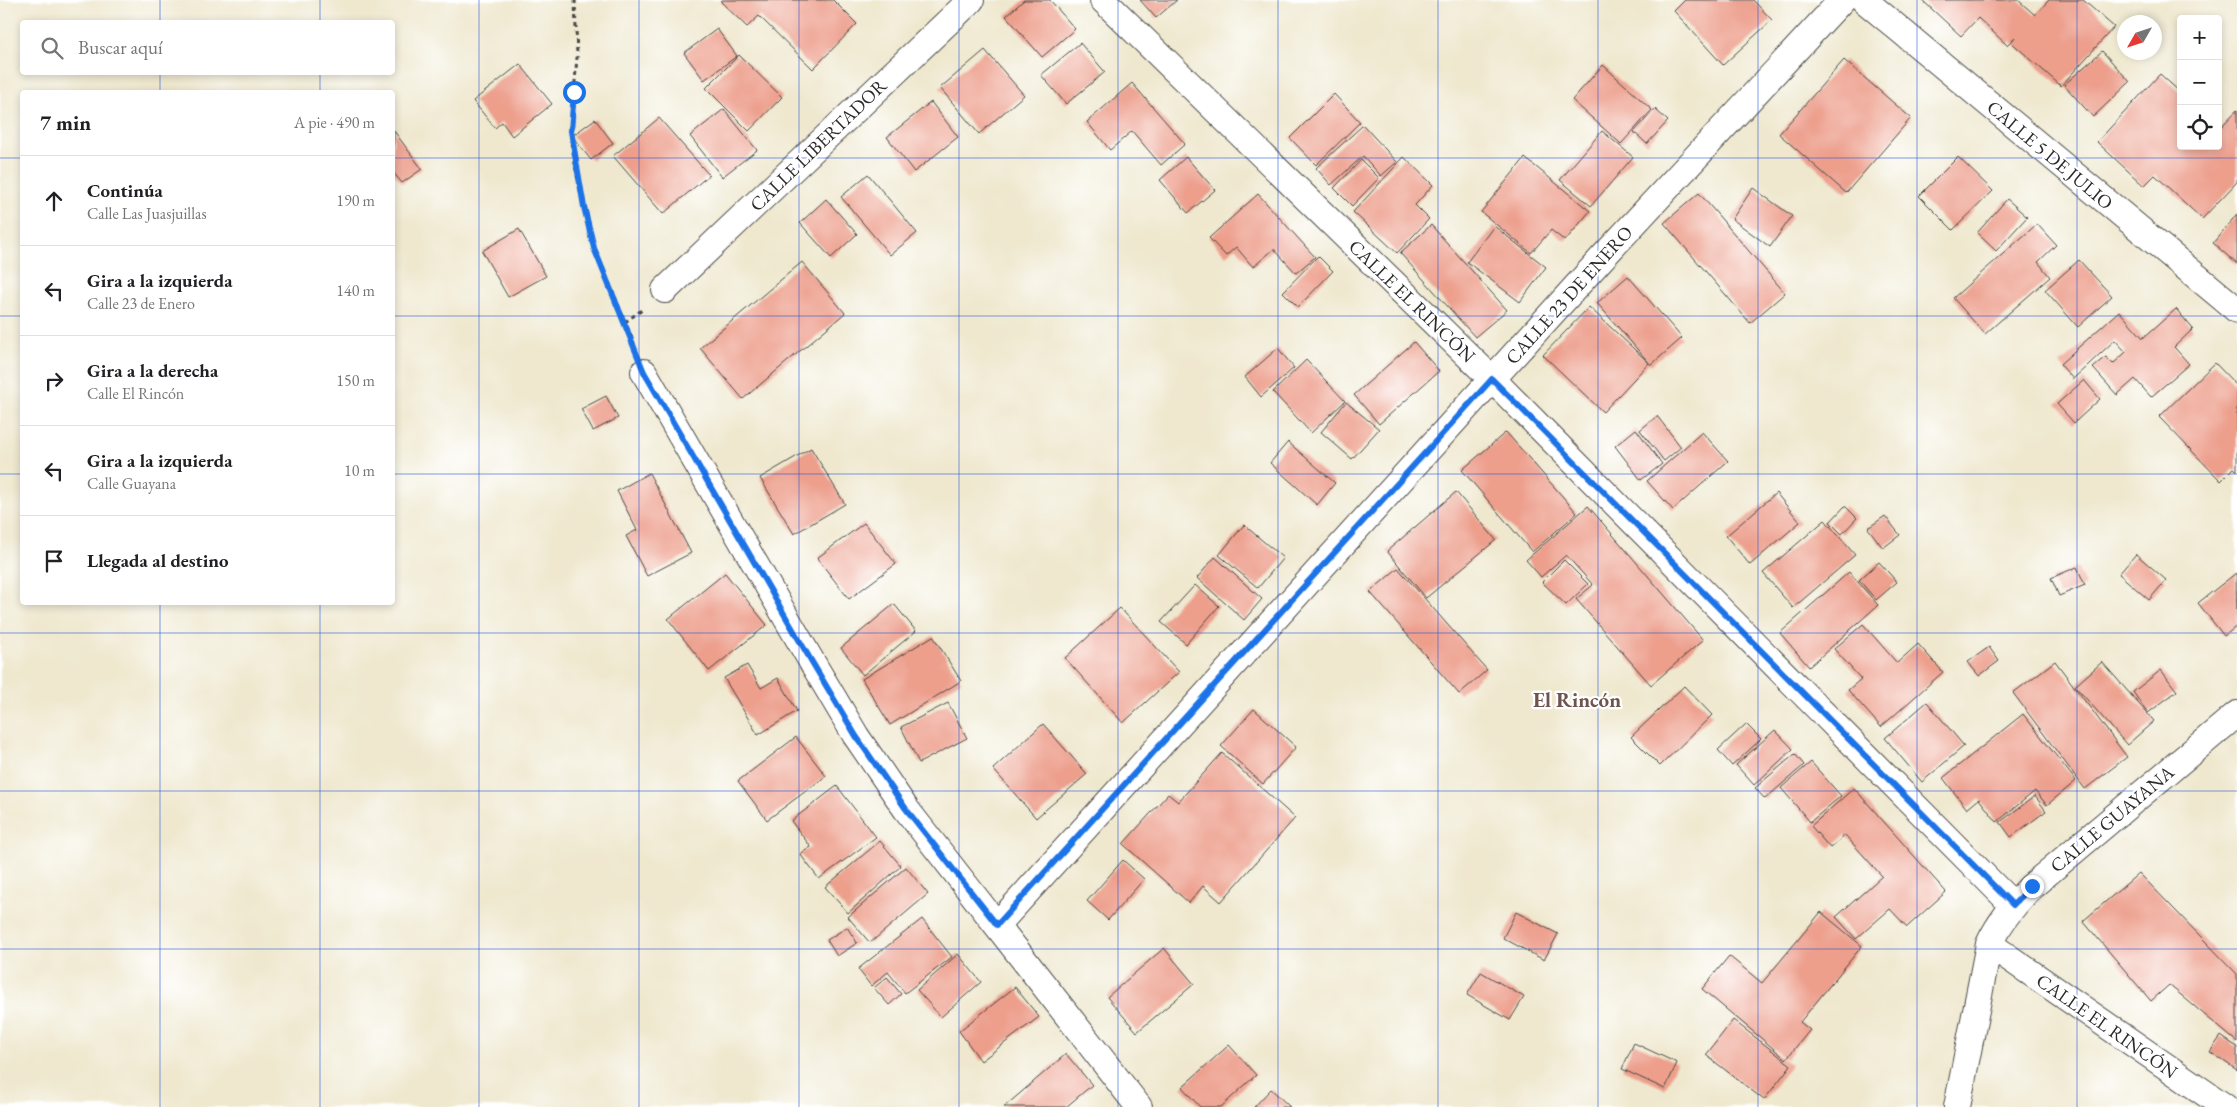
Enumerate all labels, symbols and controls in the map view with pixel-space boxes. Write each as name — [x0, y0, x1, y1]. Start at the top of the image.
north arrow — [2117, 15, 2162, 60]
map controls — [2177, 15, 2222, 150]
button: + — [2177, 15, 2222, 60]
search box — [20, 20, 395, 75]
icon: search — [38, 34, 66, 62]
text: Buscar aquí — [78, 35, 163, 60]
button: − — [2177, 60, 2222, 105]
street label: CALLE LIBERTADOR — [744, 73, 892, 217]
route start — [563, 81, 586, 104]
street label: CALLE 5 DE JULIO — [1982, 95, 2118, 215]
button: locate — [2177, 105, 2222, 150]
text: 7 min — [40, 109, 91, 136]
text: A pie · 490 m — [294, 112, 375, 133]
text: Continúa — [87, 178, 163, 203]
icon: ahead — [40, 187, 68, 215]
text: 190 m — [336, 190, 375, 211]
text: Calle Las Juasjuillas — [87, 203, 207, 224]
street label: CALLE 23 DE ENERO — [1500, 220, 1638, 370]
street label: CALLE EL RINCÓN — [1343, 234, 1481, 368]
text: Gira a la izquierda — [87, 268, 233, 293]
icon: left — [40, 277, 68, 305]
text: 140 m — [336, 280, 375, 301]
text: Calle 23 de Enero — [87, 293, 195, 314]
text: Gira a la derecha — [87, 358, 218, 383]
icon: right — [40, 367, 68, 395]
text: 150 m — [336, 370, 375, 391]
text: Calle El Rincón — [87, 383, 184, 404]
text: Gira a la izquierda — [87, 448, 233, 473]
icon: left — [40, 457, 68, 485]
text: 10 m — [344, 460, 375, 481]
text: Calle Guayana — [87, 473, 176, 494]
icon: arrive — [40, 547, 68, 575]
text: Llegada al destino — [87, 548, 229, 573]
district label: El Rincón — [1533, 686, 1621, 713]
street label: CALLE GUAYANA — [2045, 759, 2180, 878]
route end — [2021, 875, 2044, 898]
street label: CALLE EL RINCÓN — [2031, 968, 2183, 1084]

